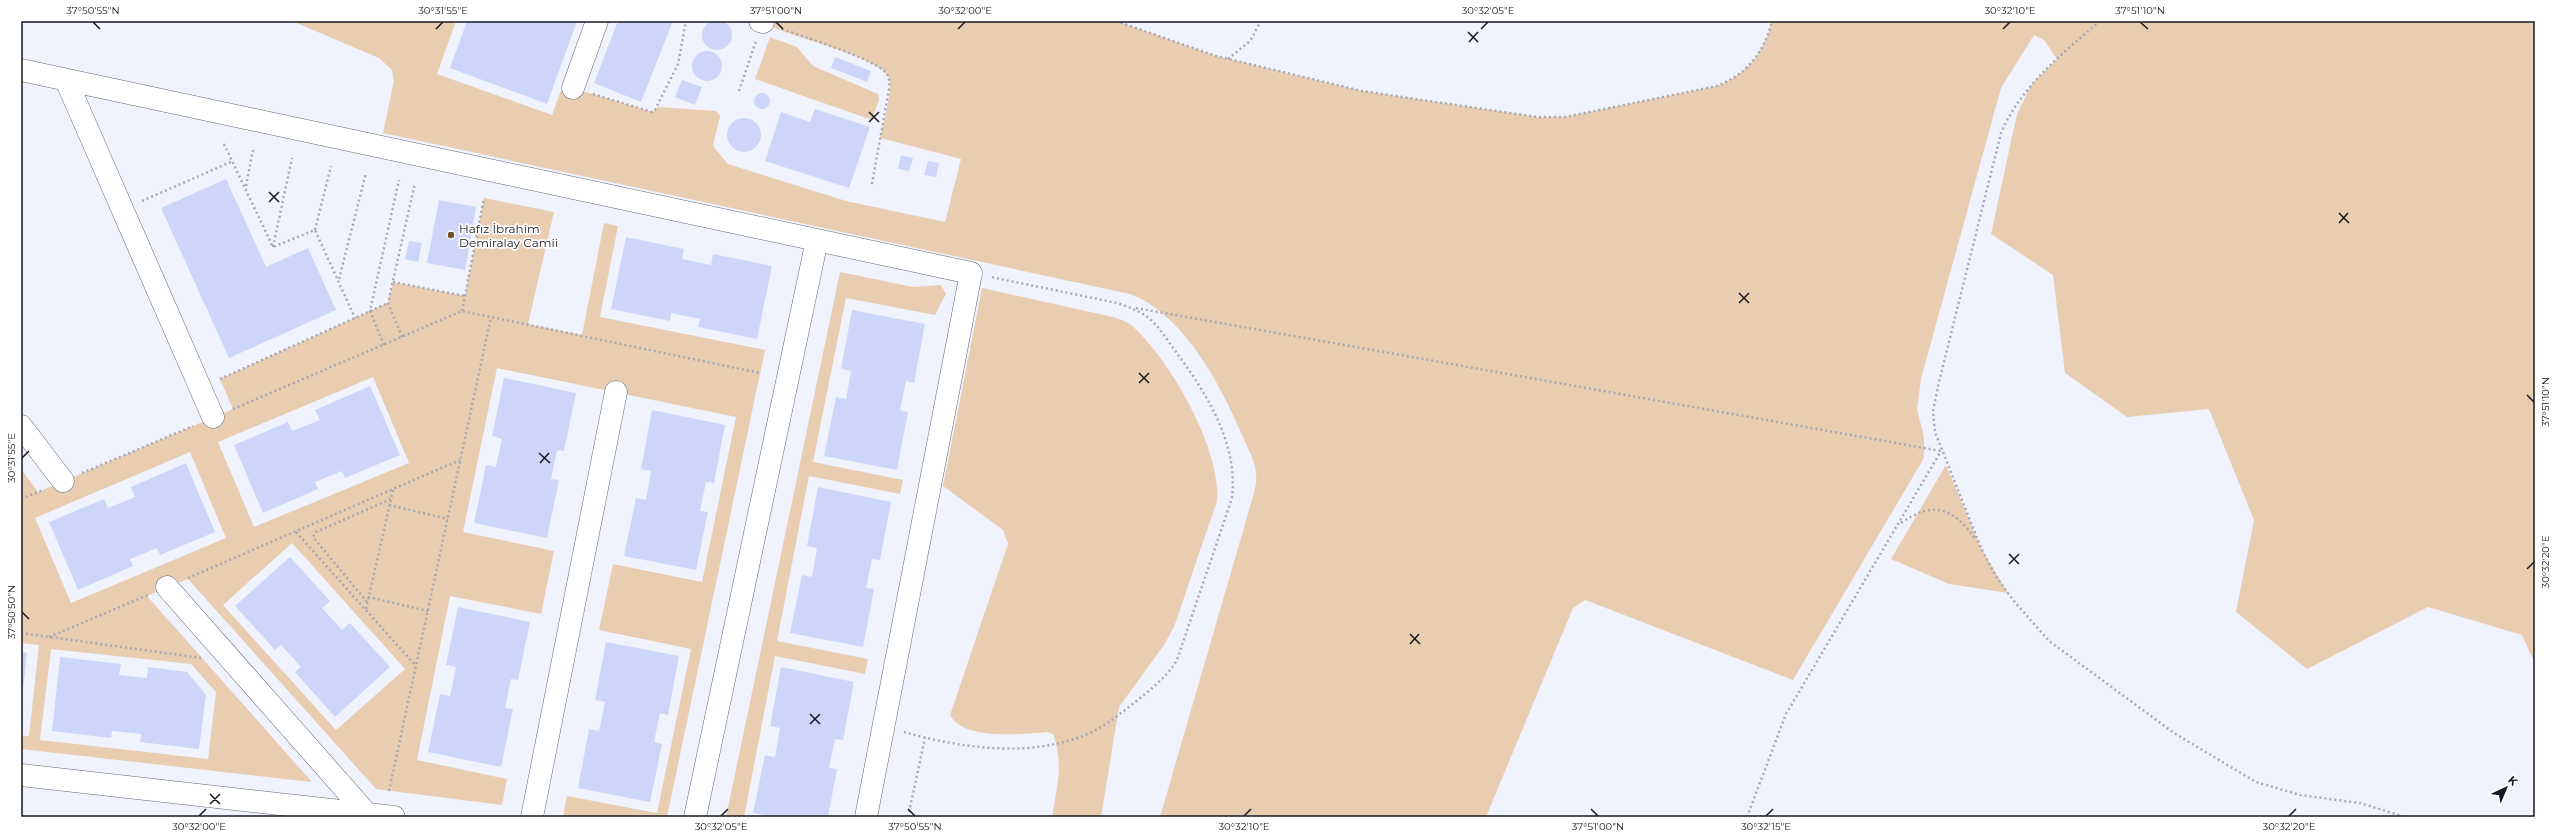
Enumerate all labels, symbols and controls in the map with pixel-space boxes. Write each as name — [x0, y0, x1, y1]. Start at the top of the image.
text: 37°50'55"N — [66, 4, 120, 17]
text: 30°31'55"E — [418, 4, 468, 17]
text: 37°51'00"N — [750, 4, 802, 17]
text: 30°32'00"E — [938, 4, 992, 17]
text: 30°32'05"E — [1462, 4, 1515, 17]
text: 30°32'10"E — [1984, 4, 2036, 17]
text: 37°51'10"N — [2115, 4, 2165, 17]
place label: Hafız İbrahim Demiralay Camii — [459, 221, 558, 250]
marker: Hafız İbrahim Demiralay Camii — [446, 230, 456, 240]
text: 37°51'10"N — [2539, 377, 2552, 427]
text: 30°31'55"E — [5, 433, 18, 483]
text: 30°32'20"E — [2539, 535, 2552, 588]
text: 37°50'50"N — [5, 585, 18, 639]
north arrow — [2486, 768, 2526, 808]
text: K — [2505, 773, 2521, 789]
text: 30°32'00"E — [172, 820, 226, 833]
text: 30°32'05"E — [695, 820, 748, 833]
text: 37°50'55"N — [888, 820, 942, 833]
text: 30°32'10"E — [1218, 820, 1270, 833]
text: 37°51'00"N — [1572, 820, 1624, 833]
text: 30°32'15"E — [1741, 820, 1791, 833]
text: 30°32'20"E — [2263, 820, 2316, 833]

